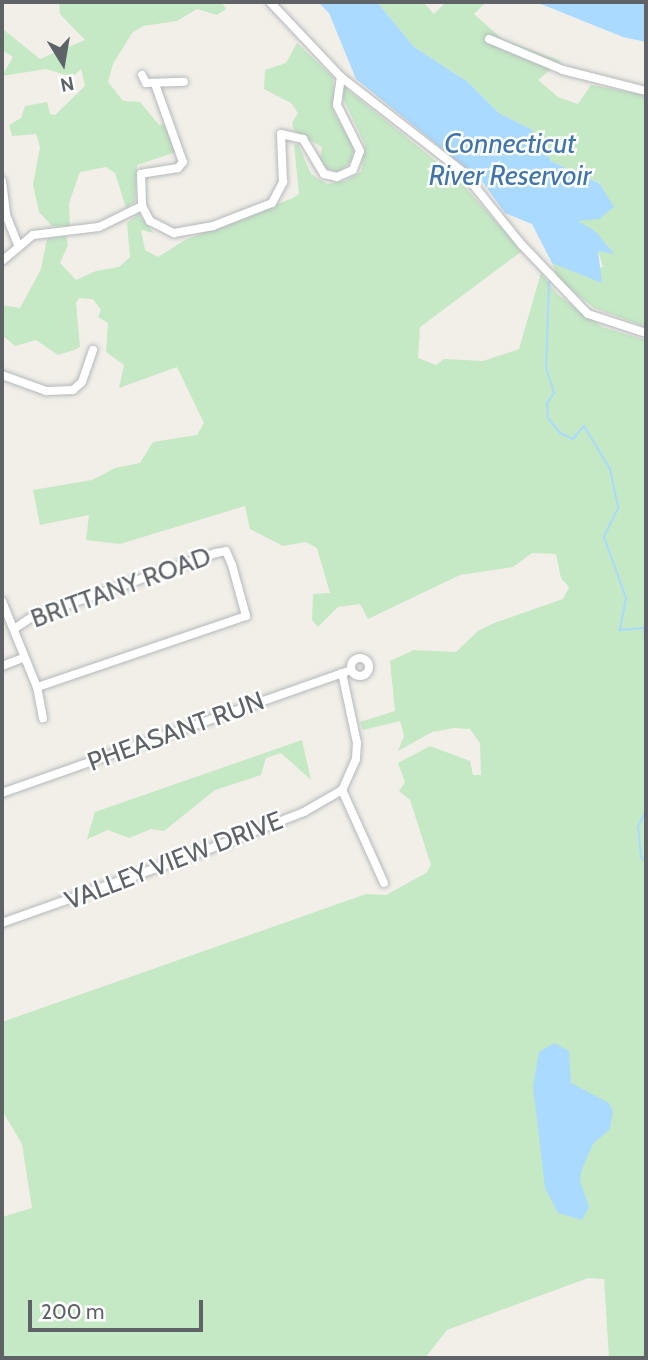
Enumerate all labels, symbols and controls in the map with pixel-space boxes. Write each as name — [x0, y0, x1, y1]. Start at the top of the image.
north arrow — [28, 28, 98, 98]
text: N — [58, 72, 76, 97]
water label: Connecticut River Reservoir — [429, 126, 591, 192]
street label: BRITTANY ROAD — [27, 541, 215, 635]
street label: PHEASANT RUN — [83, 686, 269, 778]
street label: VALLEY VIEW DRIVE — [61, 805, 287, 917]
scale bar — [32, 1286, 206, 1330]
text: 200 m — [41, 1299, 104, 1324]

